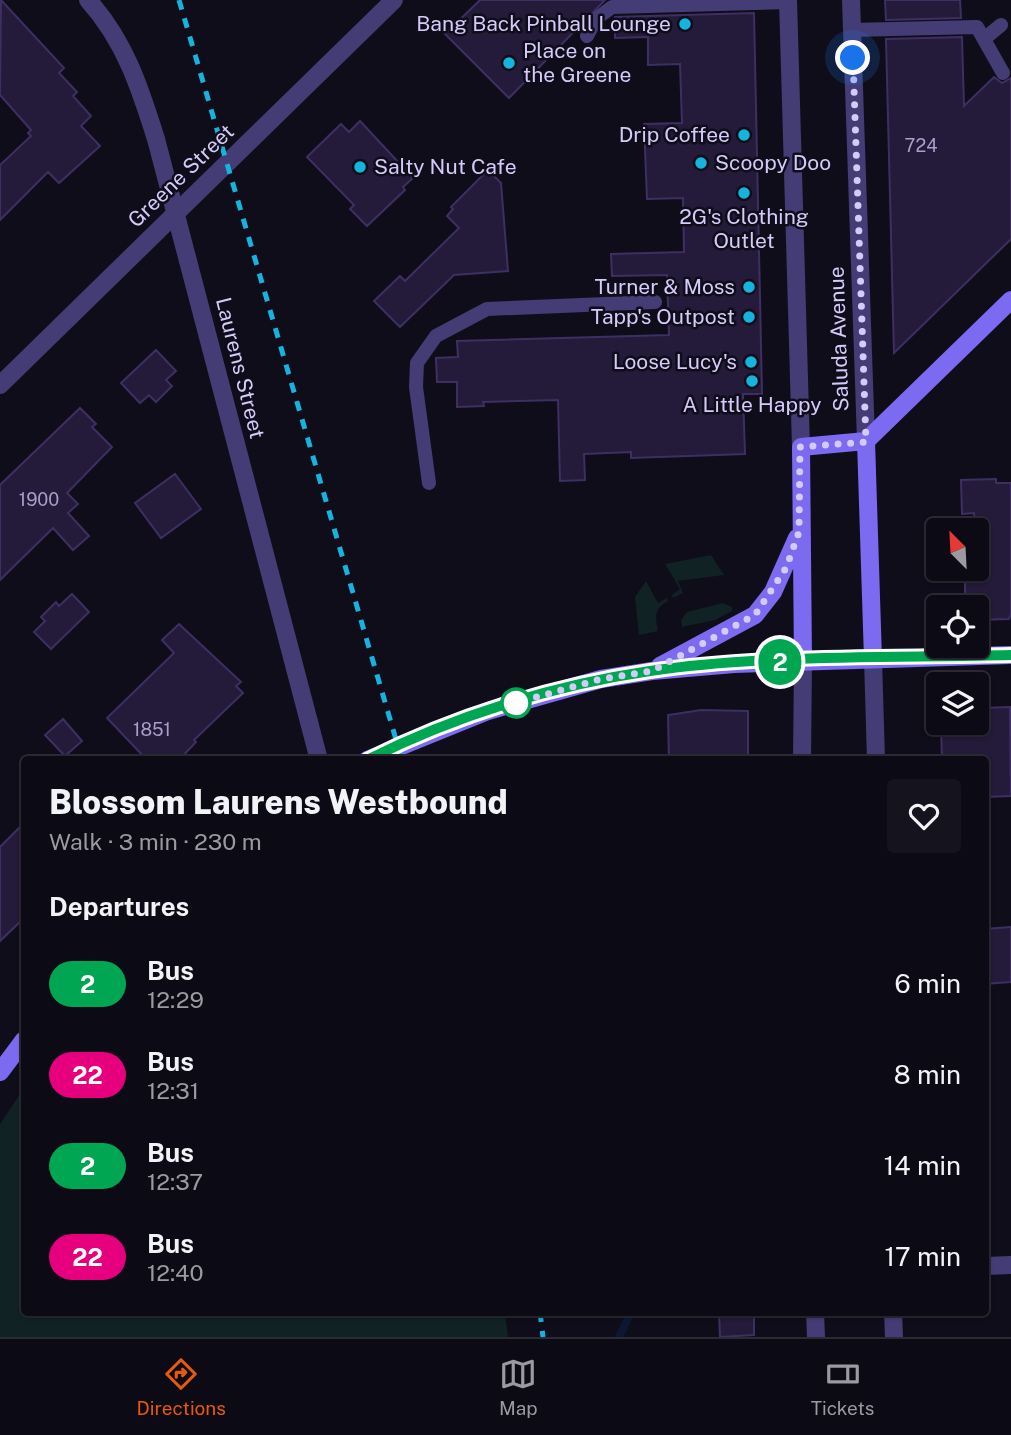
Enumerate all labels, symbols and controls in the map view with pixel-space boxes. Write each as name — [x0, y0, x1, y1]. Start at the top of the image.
place label: Bang Back Pinball Lounge — [416, 11, 671, 36]
marker: Bang Back Pinball Lounge — [677, 16, 693, 32]
place label: Place on the Greene — [523, 38, 631, 87]
your location — [835, 40, 870, 75]
marker: Place on the Greene — [501, 55, 517, 71]
street label: Greene Street — [122, 119, 239, 232]
place label: Drip Coffee — [619, 122, 730, 147]
marker: Drip Coffee — [736, 127, 752, 143]
house number: 724 — [905, 135, 937, 156]
place label: Scoopy Doo — [715, 150, 831, 175]
place label: Salty Nut Cafe — [374, 154, 517, 179]
marker: Scoopy Doo — [693, 155, 709, 171]
marker: Salty Nut Cafe — [352, 159, 368, 175]
marker: 2G's Clothing Outlet — [736, 185, 752, 201]
place label: 2G's Clothing Outlet — [679, 204, 809, 253]
street label: Saluda Avenue — [823, 266, 854, 412]
place label: Turner & Moss — [594, 274, 735, 299]
marker: Turner & Moss — [741, 279, 757, 295]
street label: Laurens Street — [211, 295, 270, 441]
place label: Tapp's Outpost — [591, 304, 735, 329]
marker: Tapp's Outpost — [741, 309, 757, 325]
place label: Loose Lucy's — [613, 349, 737, 374]
marker: Loose Lucy's — [743, 354, 759, 370]
marker: A Little Happy — [744, 373, 760, 389]
place label: A Little Happy — [682, 392, 822, 417]
house number: 1900 — [19, 489, 59, 510]
north arrow — [926, 518, 989, 581]
map controls — [926, 518, 989, 735]
button: locate — [926, 595, 989, 658]
line badge: 2 — [757, 639, 803, 685]
text: 2 — [772, 648, 788, 676]
button: layers — [926, 672, 989, 735]
unlabelled marker — [501, 688, 531, 718]
house number: 1851 — [133, 719, 171, 740]
button: heart — [887, 779, 961, 853]
text: Blossom Laurens Westbound — [49, 783, 508, 821]
text: Walk · 3 min · 230 m — [49, 828, 262, 855]
text: Departures — [49, 891, 189, 922]
text: Bus — [147, 955, 194, 986]
text: 6 min — [894, 968, 961, 999]
text: 2 — [80, 970, 95, 998]
text: 12:29 — [147, 986, 204, 1013]
text: Bus — [147, 1046, 194, 1077]
text: 8 min — [894, 1059, 961, 1090]
text: 22 — [72, 1061, 103, 1089]
text: 12:31 — [147, 1077, 199, 1104]
text: Bus — [147, 1137, 194, 1168]
text: 14 min — [884, 1150, 961, 1181]
text: 2 — [80, 1152, 95, 1180]
text: 12:37 — [147, 1168, 203, 1195]
text: Bus — [147, 1228, 194, 1259]
text: 17 min — [884, 1241, 961, 1272]
text: 22 — [72, 1243, 103, 1271]
text: 12:40 — [147, 1259, 204, 1286]
tab: Directions — [137, 1355, 226, 1419]
tab: Map — [499, 1355, 538, 1419]
tab: Tickets — [811, 1355, 874, 1419]

